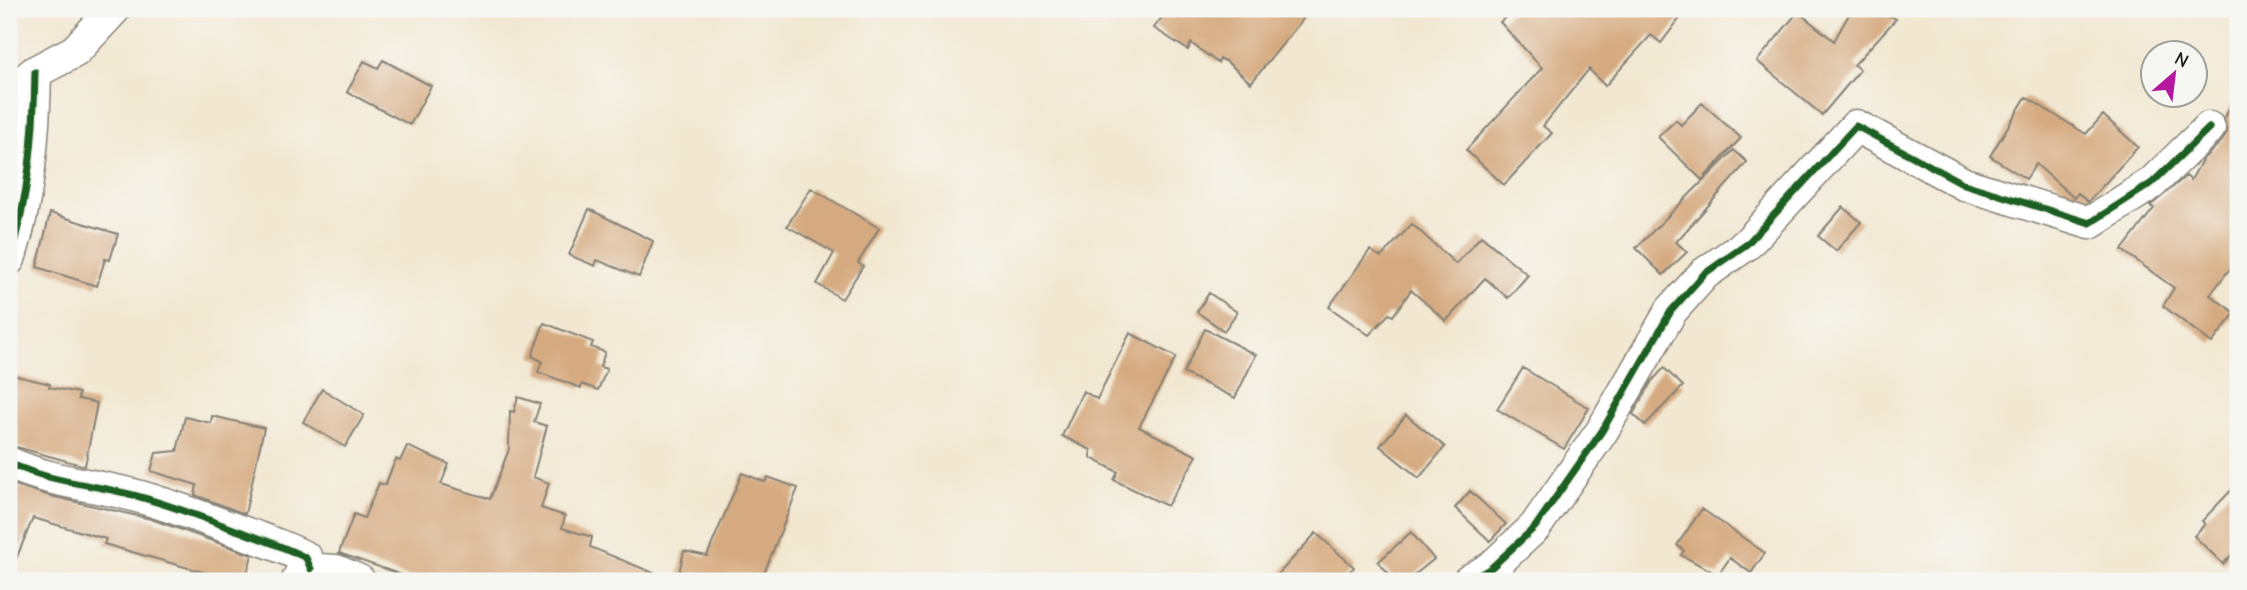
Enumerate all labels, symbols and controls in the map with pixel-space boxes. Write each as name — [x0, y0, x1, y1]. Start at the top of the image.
north arrow — [2138, 38, 2208, 108]
text: N — [2171, 47, 2192, 72]

